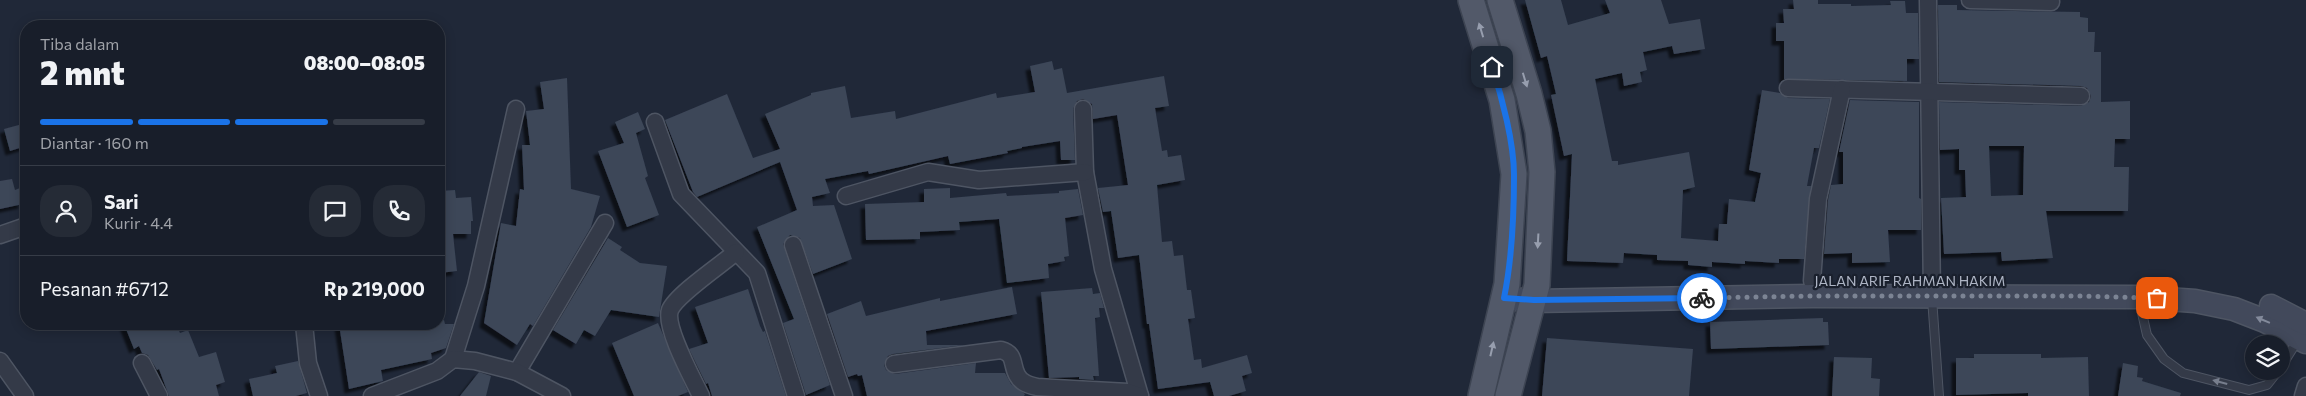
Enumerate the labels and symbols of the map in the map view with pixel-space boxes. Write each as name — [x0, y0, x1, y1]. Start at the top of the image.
one-way arrow — [1476, 22, 1484, 37]
pin — [1471, 46, 1513, 88]
one-way arrow — [1521, 73, 1529, 88]
one-way arrow — [1534, 233, 1542, 249]
street label: JALAN ARIF RAHMAN HAKIM — [1814, 272, 2006, 289]
courier — [1677, 273, 1727, 323]
pin — [2136, 277, 2178, 319]
one-way arrow — [2255, 316, 2270, 324]
one-way arrow — [1488, 341, 1496, 356]
one-way arrow — [2212, 378, 2227, 386]

